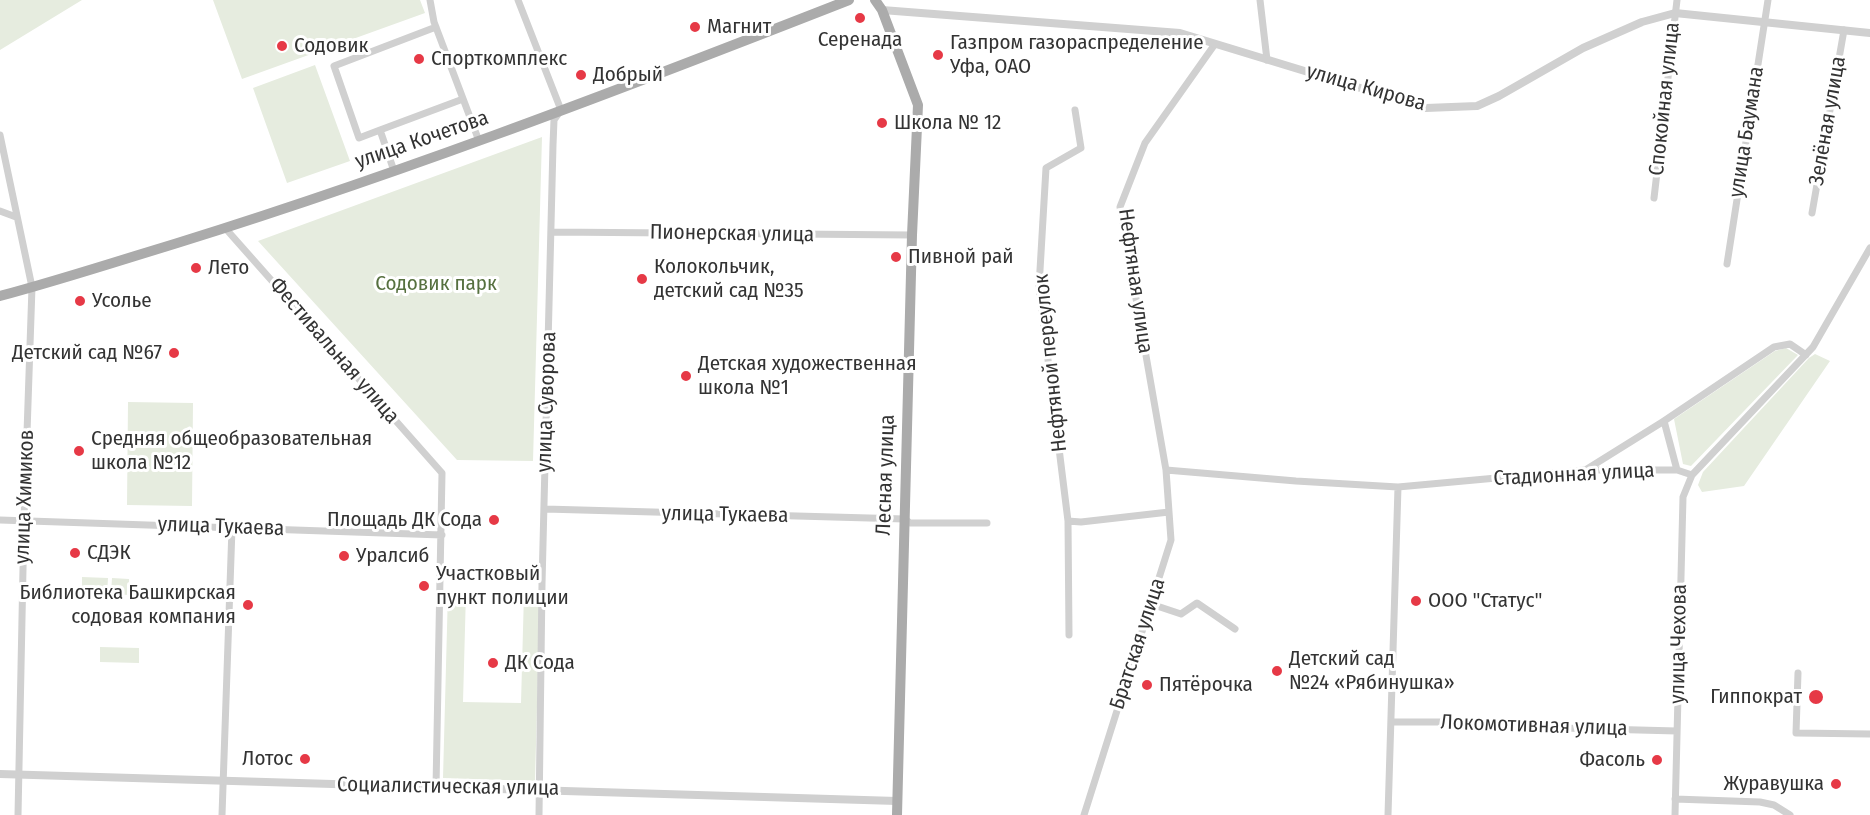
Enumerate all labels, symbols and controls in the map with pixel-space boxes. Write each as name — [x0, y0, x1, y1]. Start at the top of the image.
marker: Серенада — [853, 11, 867, 25]
place label: Магнит — [707, 14, 771, 40]
marker: Магнит — [688, 20, 702, 34]
street label: Спокойная улица — [1644, 21, 1686, 177]
place label: Серенада — [818, 27, 902, 53]
place label: Газпром газораспределение Уфа, ОАО — [950, 30, 1204, 80]
place label: Содовик — [294, 33, 368, 59]
marker: Содовик — [275, 39, 289, 53]
place label: Спорткомплекс — [431, 46, 567, 72]
marker: Газпром газораспределение Уфа, ОАО — [931, 48, 945, 62]
marker: Спорткомплекс — [412, 52, 426, 66]
street label: Зелёная улица — [1804, 54, 1852, 188]
street label: улица Кирова — [1303, 59, 1429, 117]
place label: Добрый — [593, 62, 663, 88]
street label: улица Баумана — [1724, 65, 1770, 199]
marker: Добрый — [574, 68, 588, 82]
street label: улица Кочетова — [352, 105, 492, 175]
place label: Школа № 12 — [894, 110, 1001, 136]
marker: Школа № 12 — [875, 116, 889, 130]
street label: Нефтяная улица — [1112, 207, 1158, 355]
street label: Пионерская улица — [650, 220, 814, 248]
place label: Пивной рай — [908, 244, 1014, 270]
marker: Пивной рай — [889, 250, 903, 264]
place label: Колокольчик, детский сад №35 — [654, 254, 804, 304]
place label: Лето — [208, 255, 249, 281]
marker: Лето — [189, 261, 203, 275]
park label: Содовик парк — [375, 271, 497, 297]
marker: Колокольчик, детский сад №35 — [635, 272, 649, 286]
street label: Фестивальная улица — [264, 273, 404, 429]
street label: Нефтяной переулок — [1029, 273, 1073, 453]
place label: Усолье — [92, 288, 152, 314]
marker: Усолье — [73, 294, 87, 308]
street label: улица Суворова — [532, 331, 562, 473]
place label: Детский сад №67 — [12, 340, 162, 366]
marker: Детский сад №67 — [167, 346, 181, 360]
place label: Детская художественная школа №1 — [698, 351, 917, 401]
marker: Детская художественная школа №1 — [679, 369, 693, 383]
street label: Лесная улица — [871, 414, 901, 536]
place label: Средняя общеобразовательная школа №12 — [91, 426, 372, 476]
street label: улица Химиков — [10, 429, 40, 565]
marker: Средняя общеобразовательная школа №12 — [72, 444, 86, 458]
street label: Стадионная улица — [1493, 458, 1655, 492]
street label: улица Тукаева — [661, 501, 789, 529]
place label: Площадь ДК Сода — [327, 507, 482, 533]
street label: улица Тукаева — [157, 512, 285, 542]
marker: Площадь ДК Сода — [487, 513, 501, 527]
place label: СДЭК — [87, 540, 131, 566]
place label: Уралсиб — [356, 543, 429, 569]
marker: СДЭК — [68, 546, 82, 560]
marker: Уралсиб — [337, 549, 351, 563]
place label: Участковый пункт полиции — [436, 561, 569, 611]
street label: Братская улица — [1105, 575, 1171, 713]
marker: Участковый пункт полиции — [417, 579, 431, 593]
place label: Библиотека Башкирская содовая компания — [19, 580, 236, 630]
street label: улица Чехова — [1665, 584, 1693, 704]
place label: ООО "Статус" — [1428, 588, 1542, 614]
marker: ООО "Статус" — [1409, 594, 1423, 608]
marker: Библиотека Башкирская содовая компания — [241, 598, 255, 612]
place label: Детский сад №24 «Рябинушка» — [1289, 646, 1455, 696]
place label: ДК Сода — [505, 650, 575, 676]
marker: ДК Сода — [486, 656, 500, 670]
marker: Детский сад №24 «Рябинушка» — [1270, 664, 1284, 678]
place label: Пятёрочка — [1159, 672, 1253, 698]
marker: Пятёрочка — [1140, 678, 1154, 692]
place label: Гиппократ — [1710, 684, 1802, 710]
marker: Гиппократ — [1807, 688, 1825, 706]
street label: Локомотивная улица — [1440, 710, 1628, 742]
place label: Лотос — [242, 746, 293, 772]
place label: Фасоль — [1580, 747, 1645, 773]
marker: Лотос — [298, 752, 312, 766]
marker: Фасоль — [1650, 753, 1664, 767]
place label: Журавушка — [1723, 771, 1824, 797]
street label: Социалистическая улица — [337, 772, 559, 802]
marker: Журавушка — [1829, 777, 1843, 791]

